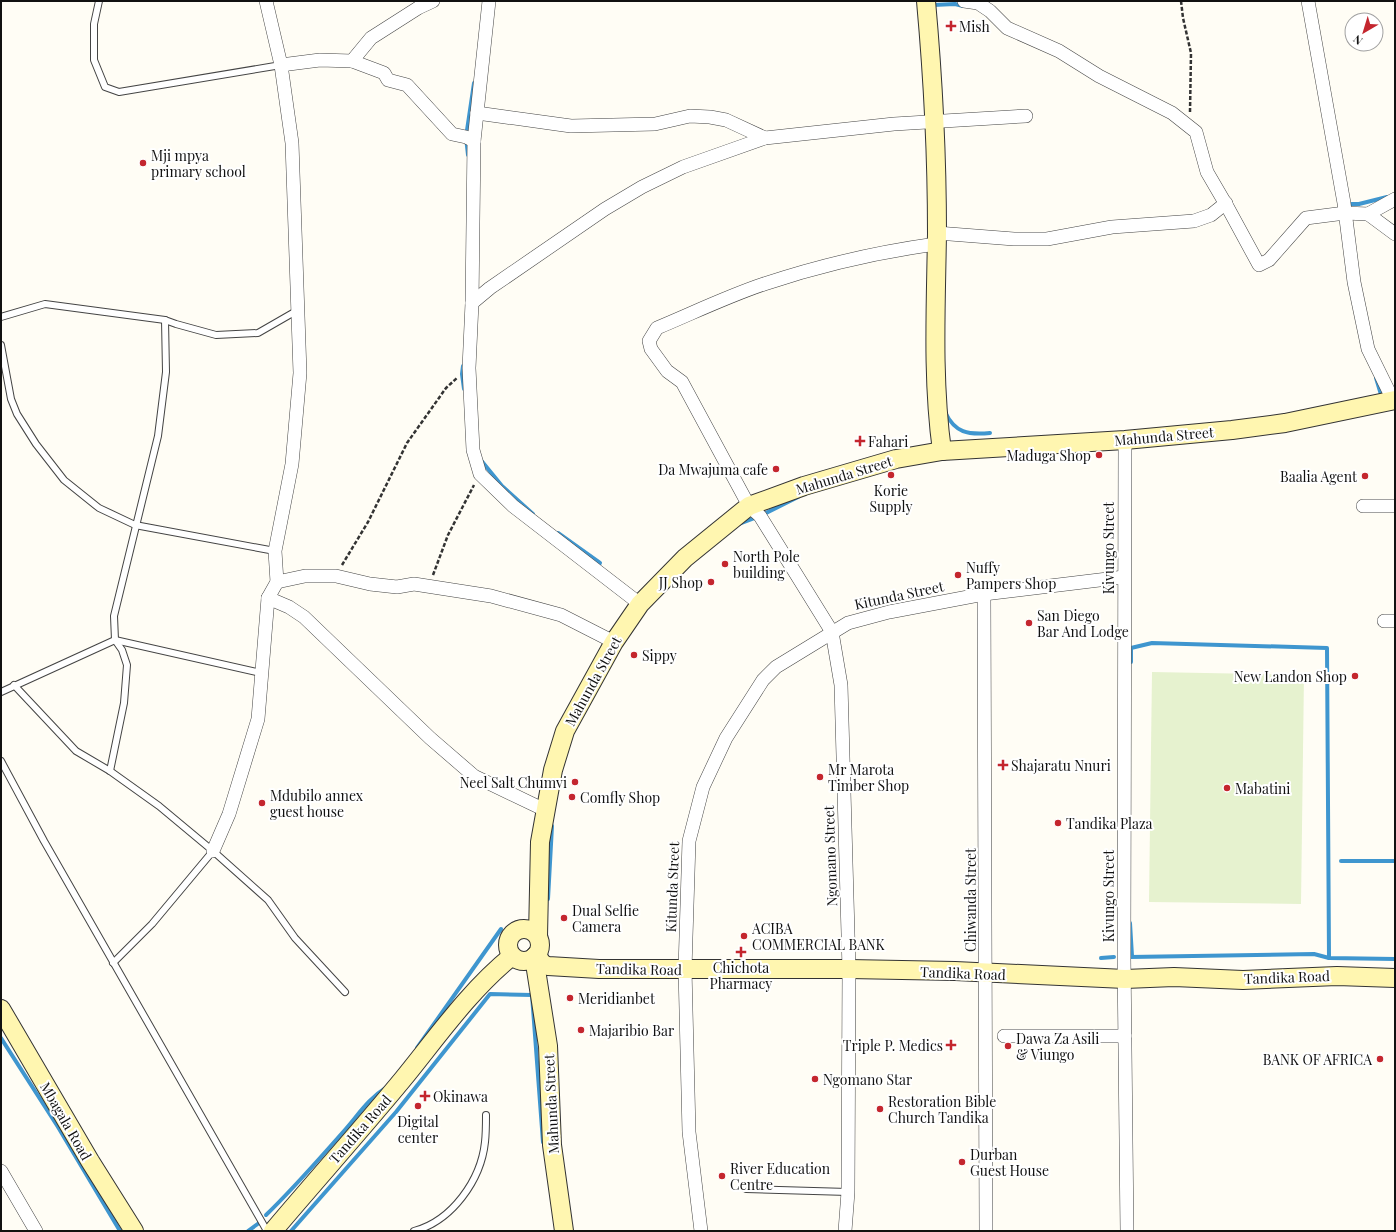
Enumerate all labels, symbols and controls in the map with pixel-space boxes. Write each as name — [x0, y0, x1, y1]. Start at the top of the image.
north arrow — [1344, 12, 1384, 52]
place label: Mish — [959, 17, 991, 36]
marker: Mish — [946, 21, 956, 31]
text: N — [1350, 32, 1365, 49]
place label: Mji mpya primary school — [151, 146, 246, 181]
marker: Mji mpya primary school — [138, 158, 148, 168]
street label: Mahunda Street — [1113, 422, 1216, 450]
place label: Fahari — [868, 432, 908, 451]
marker: Fahari — [855, 436, 865, 446]
place label: Maduga Shop — [1006, 446, 1091, 465]
marker: Maduga Shop — [1094, 450, 1104, 460]
street label: Mahunda Street — [793, 451, 896, 499]
place label: Da Mwajuma cafe — [658, 460, 768, 479]
marker: Da Mwajuma cafe — [771, 464, 781, 474]
place label: Baalia Agent — [1280, 467, 1358, 486]
marker: Korie Supply — [886, 470, 896, 480]
marker: Baalia Agent — [1360, 471, 1370, 481]
place label: Korie Supply — [869, 481, 913, 516]
street label: Kivungo Street — [1099, 501, 1118, 594]
place label: North Pole building — [733, 547, 800, 582]
place label: Nuffy Pampers Shop — [966, 558, 1056, 593]
marker: North Pole building — [720, 559, 730, 569]
marker: Nuffy Pampers Shop — [953, 570, 963, 580]
place label: JJ Shop — [658, 573, 703, 592]
street label: Kitunda Street — [853, 576, 946, 614]
marker: JJ Shop — [706, 577, 716, 587]
place label: San Diego Bar And Lodge — [1037, 606, 1129, 641]
marker: San Diego Bar And Lodge — [1024, 618, 1034, 628]
street label: Mahunda Street — [560, 632, 626, 729]
place label: Sippy — [642, 646, 677, 665]
marker: Sippy — [629, 650, 639, 660]
place label: New Landon Shop — [1234, 667, 1347, 686]
marker: New Landon Shop — [1350, 671, 1360, 681]
place label: Shajaratu Nnuri — [1011, 756, 1111, 775]
place label: Mr Marota Timber Shop — [828, 760, 909, 795]
marker: Shajaratu Nnuri — [998, 760, 1008, 770]
marker: Mr Marota Timber Shop — [815, 772, 825, 782]
place label: Neel Salt Chumvi — [460, 773, 567, 792]
marker: Neel Salt Chumvi — [570, 777, 580, 787]
place label: Mabatini — [1235, 779, 1290, 798]
marker: Mabatini — [1222, 783, 1232, 793]
place label: Mdubilo annex guest house — [270, 786, 364, 821]
place label: Comfly Shop — [580, 788, 660, 807]
marker: Comfly Shop — [567, 792, 577, 802]
marker: Mdubilo annex guest house — [257, 798, 267, 808]
street label: Ngomano Street — [819, 804, 841, 907]
place label: Tandika Plaza — [1066, 814, 1153, 833]
marker: Tandika Plaza — [1053, 818, 1063, 828]
street label: Kitunda Street — [661, 840, 683, 933]
street label: Chiwanda Street — [961, 847, 980, 952]
street label: Kivungo Street — [1099, 849, 1118, 942]
place label: Dual Selfie Camera — [572, 901, 639, 936]
marker: Dual Selfie Camera — [559, 913, 569, 923]
place label: ACIBA COMMERCIAL BANK — [751, 919, 886, 954]
marker: ACIBA COMMERCIAL BANK — [739, 931, 749, 941]
marker: Chichota Pharmacy — [736, 947, 746, 957]
place label: Chichota Pharmacy — [710, 958, 772, 993]
street label: Tandika Road — [596, 959, 682, 979]
street label: Tandika Road — [920, 962, 1006, 984]
street label: Tandika Road — [1244, 966, 1330, 988]
place label: Meridianbet — [578, 989, 656, 1008]
marker: Meridianbet — [565, 993, 575, 1003]
place label: Majaribio Bar — [589, 1021, 675, 1040]
marker: Majaribio Bar — [576, 1025, 586, 1035]
place label: Dawa Za Asili & Viungo — [1016, 1029, 1099, 1064]
place label: Triple P. Medics — [843, 1036, 943, 1055]
marker: Triple P. Medics — [946, 1040, 956, 1050]
marker: Dawa Za Asili & Viungo — [1003, 1041, 1013, 1051]
place label: BANK OF AFRICA — [1263, 1050, 1372, 1069]
street label: Mahunda Street — [539, 1053, 563, 1154]
marker: BANK OF AFRICA — [1375, 1054, 1385, 1064]
place label: Ngomano Star — [823, 1070, 913, 1089]
marker: Ngomano Star — [810, 1074, 820, 1084]
street label: Mbagala Road — [36, 1078, 96, 1164]
place label: Okinawa — [433, 1087, 488, 1106]
street label: Tandika Road — [325, 1090, 395, 1168]
marker: Okinawa — [420, 1091, 430, 1101]
place label: Restoration Bible Church Tandika — [888, 1092, 996, 1127]
marker: Digital center — [413, 1101, 423, 1111]
marker: Restoration Bible Church Tandika — [875, 1104, 885, 1114]
place label: Digital center — [397, 1112, 439, 1147]
place label: Durban Guest House — [970, 1145, 1049, 1180]
marker: Durban Guest House — [957, 1157, 967, 1167]
place label: River Education Centre — [730, 1159, 831, 1194]
marker: River Education Centre — [717, 1171, 727, 1181]

